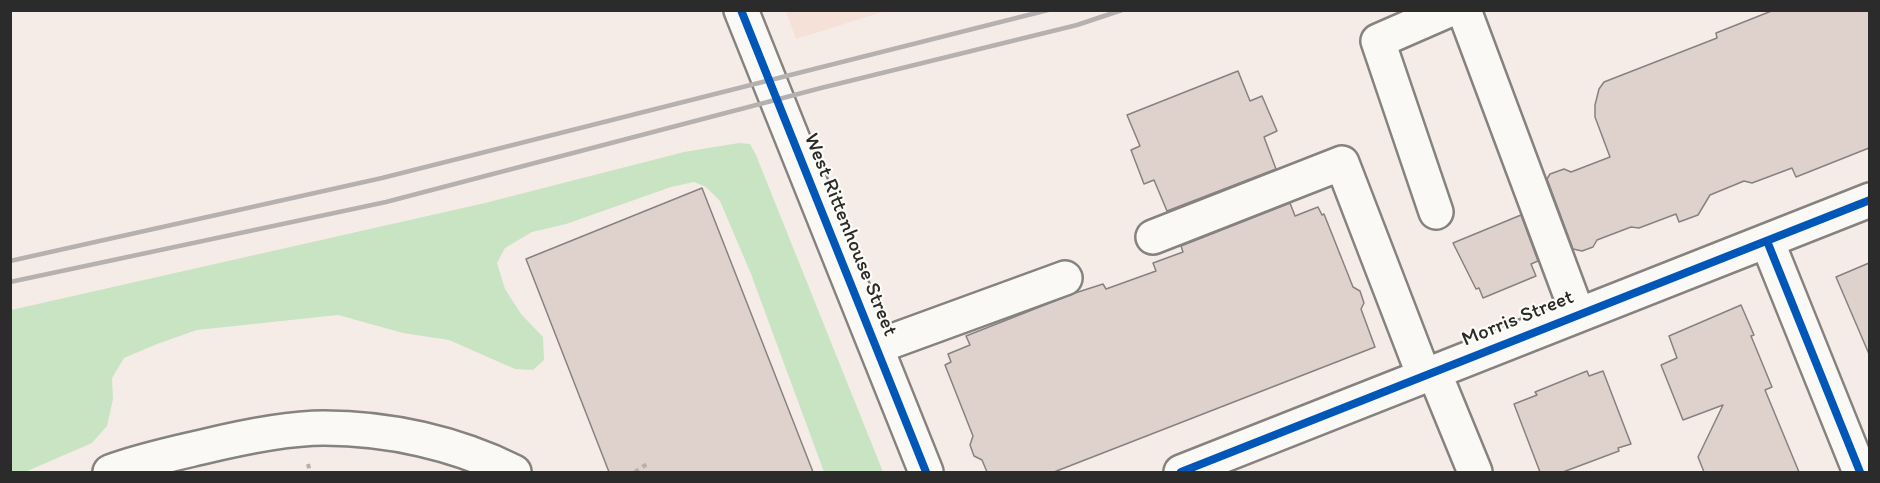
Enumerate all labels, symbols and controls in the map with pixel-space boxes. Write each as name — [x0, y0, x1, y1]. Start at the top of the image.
street label: West Rittenhouse Street — [798, 130, 902, 340]
street label: Morris Street — [1458, 285, 1578, 353]

